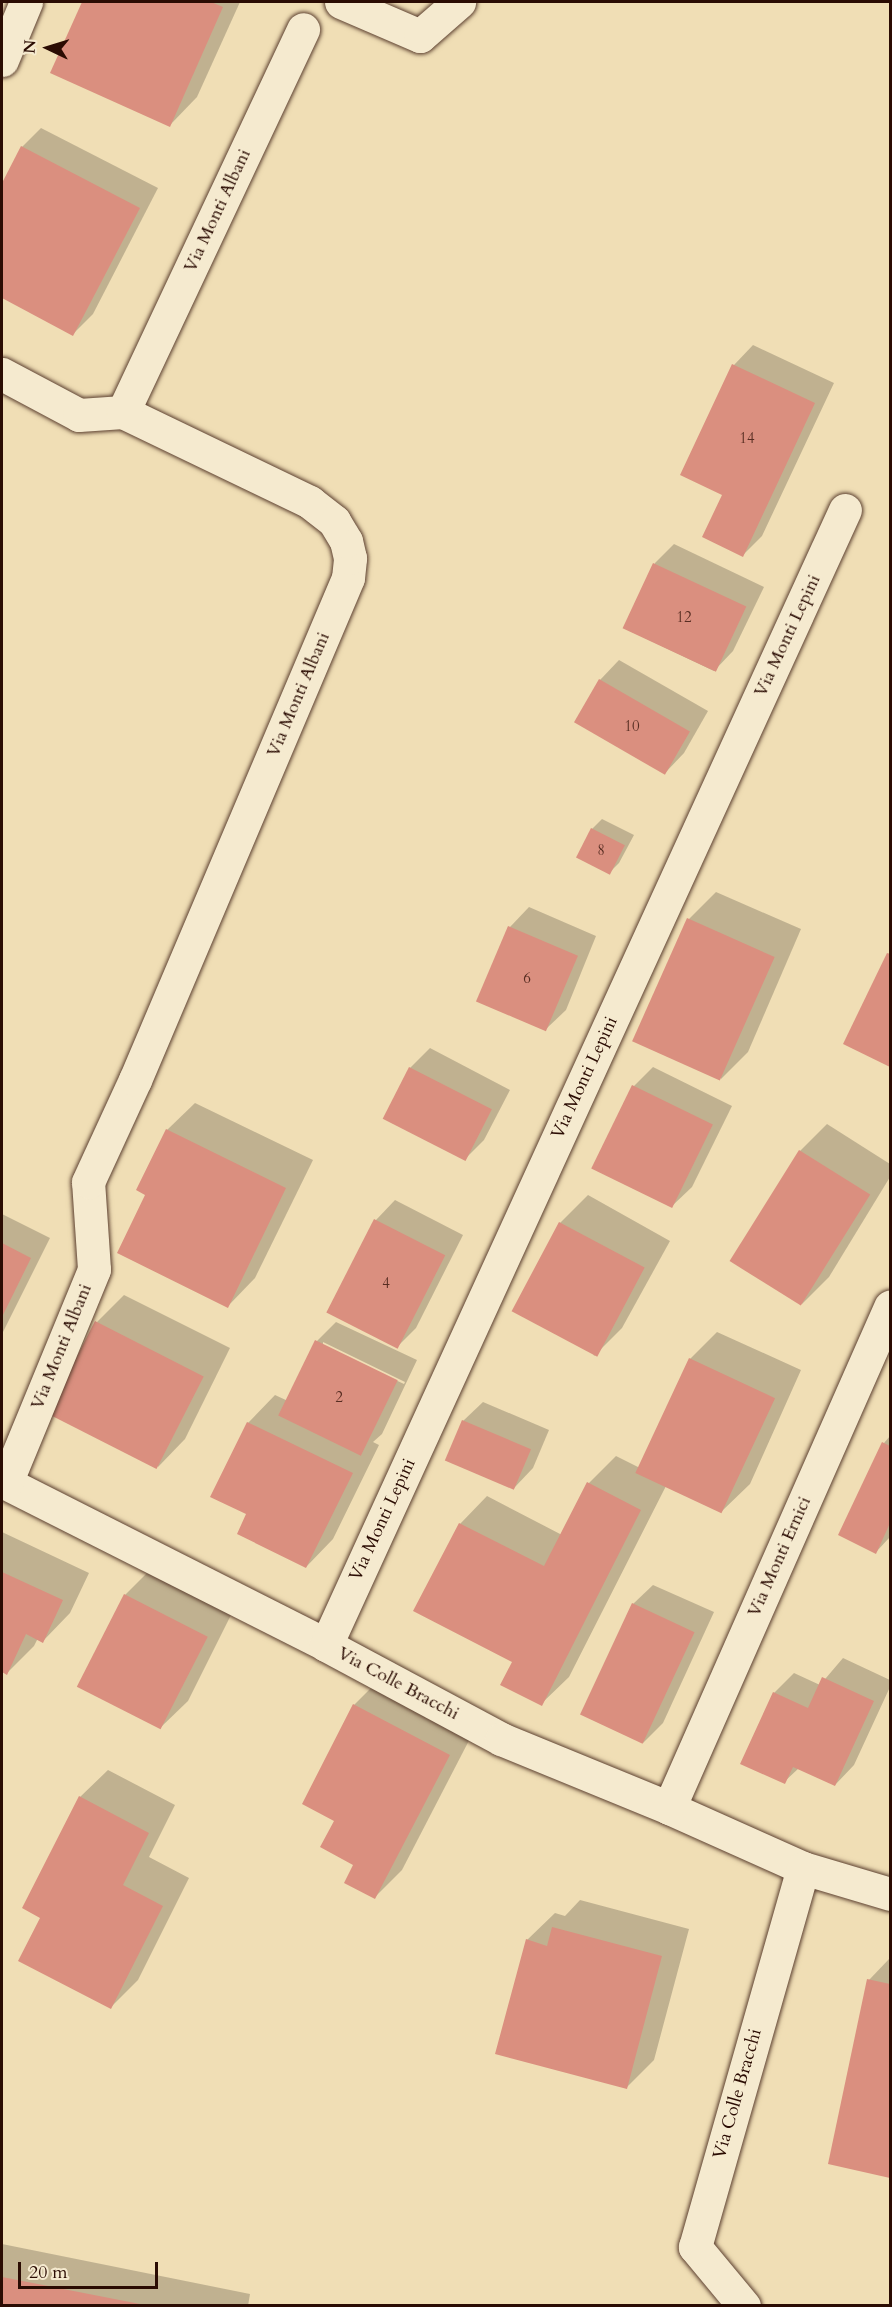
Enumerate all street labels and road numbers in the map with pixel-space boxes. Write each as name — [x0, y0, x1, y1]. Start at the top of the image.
street label: Via Monti Albani — [180, 146, 256, 276]
street label: Via Monti Lepini — [750, 571, 826, 701]
street label: Via Monti Albani — [263, 629, 335, 761]
street label: Via Monti Lepini — [547, 1013, 623, 1143]
street label: Via Monti Albani — [27, 1281, 97, 1413]
street label: Via Monti Lepini — [345, 1455, 421, 1585]
street label: Via Monti Ernici — [744, 1493, 816, 1621]
street label: Via Colle Bracchi — [334, 1643, 462, 1725]
street label: Via Colle Bracchi — [709, 2026, 767, 2162]

